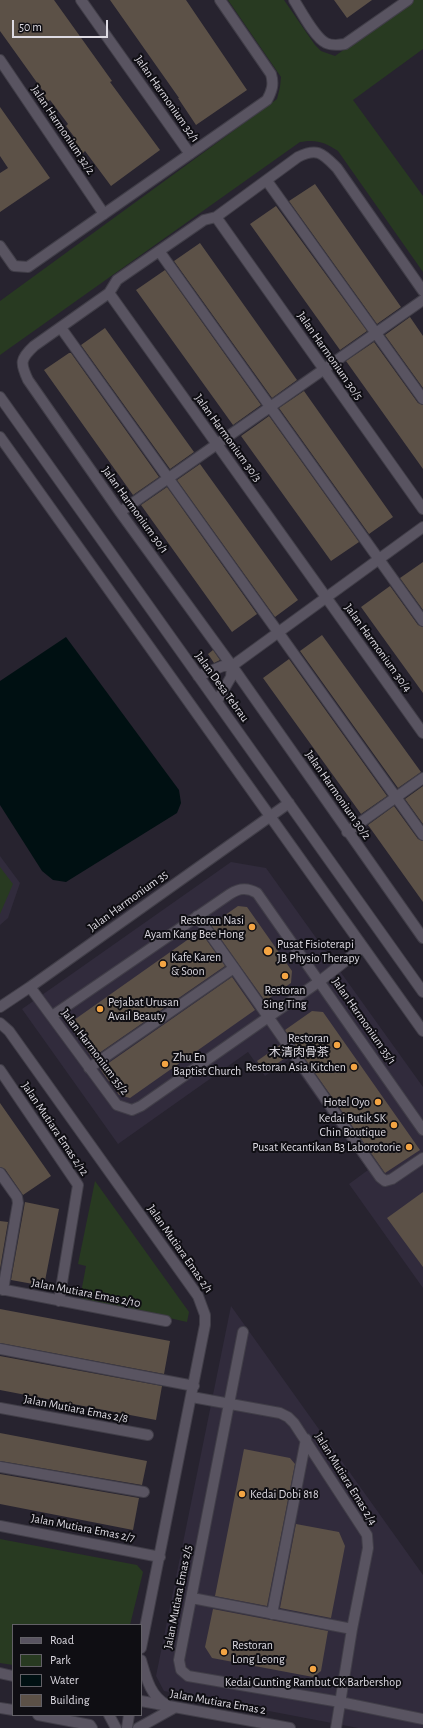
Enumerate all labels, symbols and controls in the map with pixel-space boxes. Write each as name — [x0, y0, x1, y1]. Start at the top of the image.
scale bar — [14, 12, 110, 38]
text: 50 m — [19, 21, 42, 33]
street label: Jalan Harmonium 32/1 — [132, 53, 202, 145]
street label: Jalan Harmonium 32/2 — [28, 83, 98, 177]
street label: Jalan Harmonium 30/5 — [294, 309, 366, 403]
street label: Jalan Harmonium 30/3 — [191, 391, 265, 485]
street label: Jalan Harmonium 30/1 — [99, 464, 171, 556]
street label: Jalan Harmonium 30/4 — [341, 601, 415, 695]
street label: Jalan Desa Tebrau — [192, 649, 252, 725]
street label: Jalan Harmonium 30/2 — [302, 748, 374, 842]
street label: Jalan Harmonium 35 — [85, 867, 171, 935]
place label: Restoran Nasi Ayam Kang Bee Hong — [144, 913, 244, 941]
marker: Restoran Nasi Ayam Kang Bee Hong — [247, 922, 257, 932]
place label: Pusat Fisioterapi JB Physio Therapy — [277, 937, 360, 965]
marker: Pusat Fisioterapi JB Physio Therapy — [262, 945, 274, 957]
place label: Kafe Karen & Soon — [171, 950, 221, 978]
marker: Kafe Karen & Soon — [158, 959, 168, 969]
marker: Restoran Sing Ting — [280, 971, 290, 981]
street label: Jalan Harmonium 35/1 — [329, 975, 399, 1067]
place label: Restoran Sing Ting — [263, 983, 307, 1011]
place label: Pejabat Urusan Avail Beauty — [108, 995, 179, 1023]
marker: Pejabat Urusan Avail Beauty — [95, 1004, 105, 1014]
street label: Jalan Harmonium 35/2 — [58, 1006, 132, 1098]
place label: Restoran 木清肉骨茶 — [269, 1031, 329, 1059]
marker: Restoran 木清肉骨茶 — [332, 1040, 342, 1050]
place label: Zhu En Baptist Church — [173, 1050, 241, 1078]
marker: Zhu En Baptist Church — [160, 1059, 170, 1069]
place label: Restoran Asia Kitchen — [246, 1060, 346, 1074]
marker: Restoran Asia Kitchen — [349, 1062, 359, 1072]
street label: Jalan Mutiara Emas 2/12 — [18, 1079, 92, 1179]
place label: Hotel Oyo — [324, 1095, 370, 1109]
marker: Hotel Oyo — [373, 1097, 383, 1107]
place label: Kedai Butik SK Chin Boutique — [319, 1111, 386, 1139]
marker: Kedai Butik SK Chin Boutique — [389, 1120, 399, 1130]
place label: Pusat Kecantikan B3 Laborotorie — [252, 1140, 401, 1154]
marker: Pusat Kecantikan B3 Laborotorie — [404, 1142, 414, 1152]
street label: Jalan Mutiara Emas 2/1 — [144, 1202, 216, 1296]
street label: Jalan Mutiara Emas 2/10 — [30, 1275, 142, 1311]
street label: Jalan Mutiara Emas 2/8 — [23, 1392, 129, 1426]
street label: Jalan Mutiara Emas 2/4 — [312, 1430, 380, 1528]
place label: Kedai Dobi 818 — [250, 1487, 319, 1501]
marker: Kedai Dobi 818 — [237, 1489, 247, 1499]
street label: Jalan Mutiara Emas 2/7 — [30, 1511, 136, 1545]
street label: Jalan Mutiara Emas 2/5 — [161, 1544, 195, 1650]
legend — [12, 1624, 142, 1716]
text: Road — [50, 1634, 74, 1646]
place label: Restoran Long Leong — [232, 1638, 285, 1666]
marker: Restoran Long Leong — [219, 1647, 229, 1657]
text: Park — [50, 1654, 71, 1666]
marker: Kedai Gunting Rambut CK Barbershop — [308, 1664, 318, 1674]
text: Water — [50, 1674, 79, 1686]
place label: Kedai Gunting Rambut CK Barbershop — [225, 1675, 401, 1689]
street label: Jalan Mutiara Emas 2 — [169, 1686, 267, 1718]
text: Building — [50, 1694, 90, 1706]

